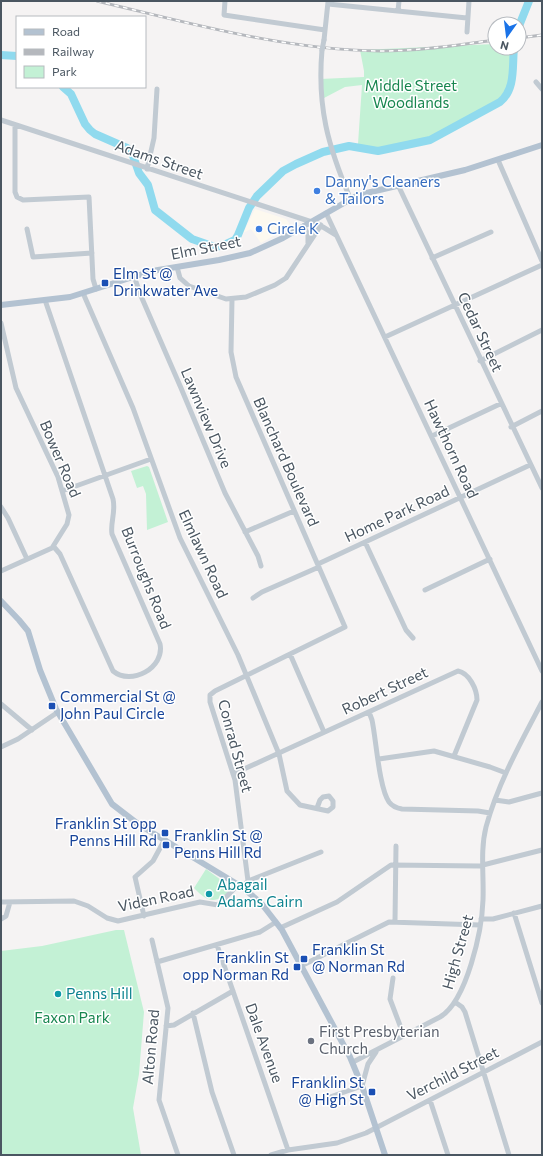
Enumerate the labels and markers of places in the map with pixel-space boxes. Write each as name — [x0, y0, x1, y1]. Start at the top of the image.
place label: Danny's Cleaners & Tailors — [325, 172, 440, 207]
marker: Danny's Cleaners & Tailors — [312, 186, 322, 196]
place label: Circle K — [267, 219, 319, 237]
marker: Circle K — [254, 224, 264, 234]
place label: Elm St @ Drinkwater Ave — [113, 264, 218, 299]
marker: Elm St @ Drinkwater Ave — [100, 278, 110, 288]
place label: Commercial St @ John Paul Circle — [60, 687, 176, 722]
marker: Commercial St @ John Paul Circle — [47, 701, 57, 711]
place label: Franklin St opp Penns Hill Rd — [55, 814, 157, 849]
place label: Franklin St @ Penns Hill Rd — [174, 826, 263, 861]
marker: Franklin St opp Penns Hill Rd — [160, 828, 170, 838]
marker: Franklin St @ Penns Hill Rd — [161, 840, 171, 850]
place label: Abagail Adams Cairn — [217, 875, 303, 910]
marker: Abagail Adams Cairn — [204, 889, 214, 899]
place label: Franklin St @ Norman Rd — [312, 940, 405, 975]
place label: Franklin St opp Norman Rd — [183, 948, 289, 983]
marker: Franklin St @ Norman Rd — [299, 954, 309, 964]
marker: Franklin St opp Norman Rd — [292, 962, 302, 972]
place label: Penns Hill — [66, 984, 133, 1002]
marker: Penns Hill — [53, 989, 63, 999]
place label: First Presbyterian Church — [319, 1022, 440, 1057]
marker: First Presbyterian Church — [306, 1036, 316, 1046]
place label: Franklin St @ High St — [291, 1073, 364, 1108]
marker: Franklin St @ High St — [367, 1087, 377, 1097]

